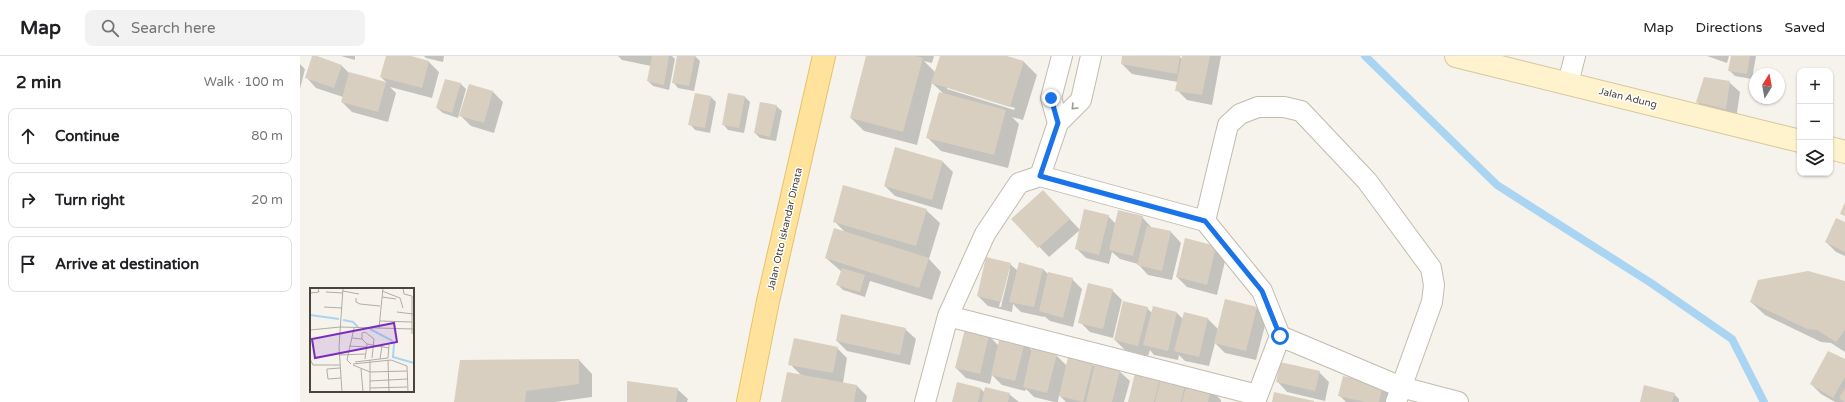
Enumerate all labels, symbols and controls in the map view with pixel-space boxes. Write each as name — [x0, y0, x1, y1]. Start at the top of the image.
search box — [85, 10, 365, 46]
text: Map — [20, 17, 61, 39]
icon: search — [99, 17, 121, 39]
text: Search here — [131, 19, 215, 37]
text: Map — [1643, 19, 1674, 36]
text: Directions — [1696, 19, 1763, 36]
text: Saved — [1785, 19, 1825, 36]
north arrow — [1749, 68, 1785, 104]
map controls — [1797, 68, 1833, 176]
button: + — [1797, 68, 1833, 104]
text: 2 min — [16, 72, 61, 93]
text: Walk · 100 m — [204, 74, 284, 90]
street label: Jalan Adung — [1598, 85, 1658, 111]
route end — [1042, 89, 1060, 107]
one-way arrow — [1071, 102, 1079, 110]
button: − — [1797, 104, 1833, 140]
icon: ahead — [17, 125, 39, 147]
text: Continue — [55, 127, 119, 145]
text: 80 m — [251, 128, 283, 144]
button: layers — [1797, 140, 1833, 176]
street label: Jalan Otto Iskandar Dinata — [765, 167, 805, 291]
icon: right — [17, 189, 39, 211]
text: Turn right — [55, 191, 125, 209]
text: 20 m — [251, 192, 283, 208]
icon: arrive — [17, 253, 39, 275]
text: Arrive at destination — [55, 255, 199, 273]
inset map — [310, 288, 414, 392]
route start — [1271, 327, 1289, 345]

